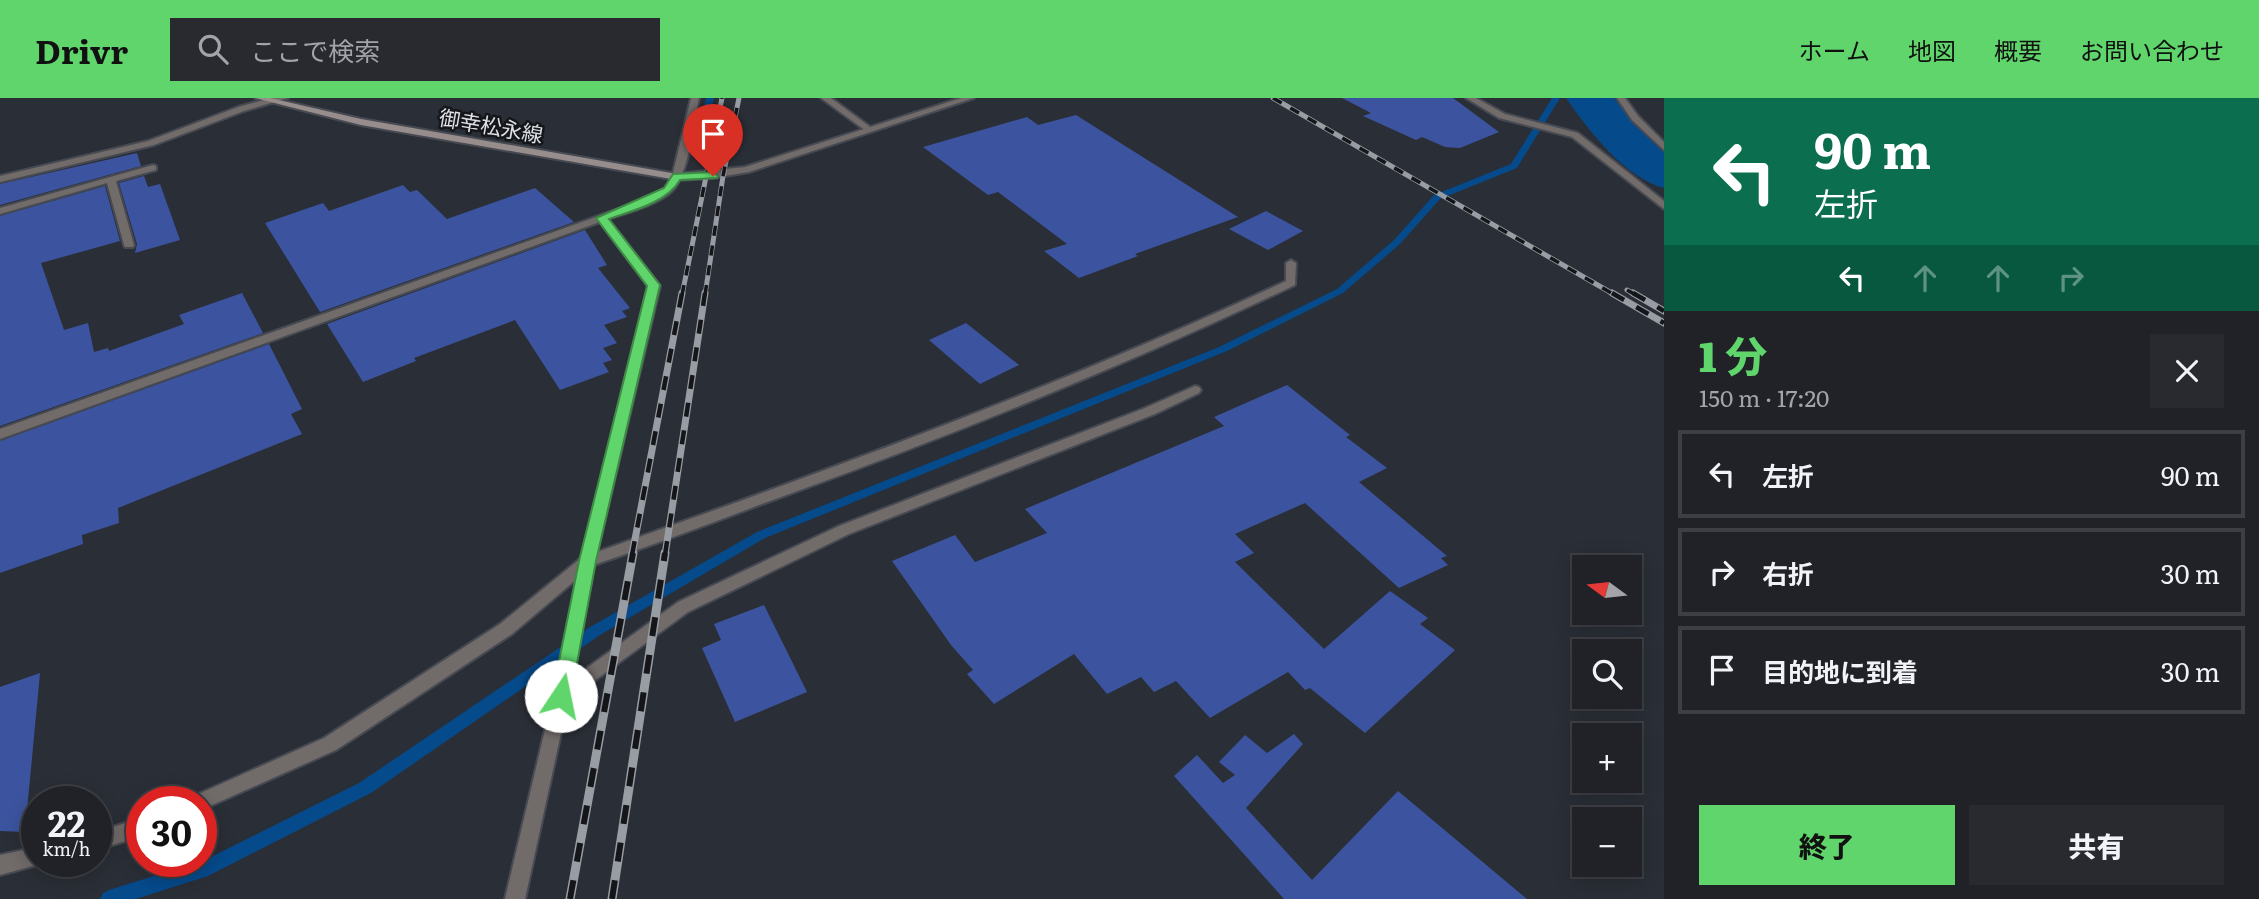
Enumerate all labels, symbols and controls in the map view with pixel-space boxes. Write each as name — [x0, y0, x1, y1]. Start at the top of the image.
search box — [170, 18, 660, 81]
text: Drivr — [35, 25, 128, 74]
icon: search — [194, 30, 232, 68]
text: ここで検索 — [250, 30, 380, 69]
text: ホーム — [1799, 32, 1870, 67]
text: 地図 — [1908, 32, 1956, 67]
text: 概要 — [1994, 32, 2042, 67]
text: お問い合わせ — [2080, 32, 2224, 67]
street label: 御幸松永線 — [437, 100, 546, 149]
pin — [683, 104, 743, 176]
text: 90 m — [1814, 111, 1931, 184]
icon: arrive — [694, 115, 732, 153]
icon: left — [1699, 126, 1790, 217]
text: 左折 — [1814, 178, 1878, 226]
icon: left — [1833, 259, 1871, 297]
icon: ahead — [1906, 259, 1944, 297]
icon: ahead — [1979, 259, 2017, 297]
icon: right — [2052, 259, 2090, 297]
text: 1 分 — [1699, 323, 1767, 385]
button: close — [2150, 334, 2224, 408]
text: 150 m · 17:20 — [1699, 380, 1829, 414]
icon: left — [1703, 455, 1741, 493]
text: 左折 — [1762, 455, 1814, 494]
text: 90 m — [2161, 455, 2220, 494]
icon: right — [1703, 553, 1741, 591]
text: 右折 — [1762, 553, 1814, 592]
text: 30 m — [2160, 553, 2220, 592]
north arrow — [1572, 555, 1642, 625]
map controls — [1572, 555, 1642, 877]
button: search — [1572, 639, 1642, 709]
icon: arrive — [1703, 651, 1741, 689]
text: 目的地に到着 — [1762, 651, 1918, 690]
text: 30 m — [2160, 651, 2220, 690]
position arrow — [524, 659, 598, 733]
button: + — [1572, 723, 1642, 793]
speed limit sign: 30 — [126, 786, 217, 877]
text: 22 — [48, 796, 85, 848]
button: 終了 — [1699, 805, 1955, 885]
button: 共有 — [1969, 805, 2224, 885]
button: − — [1572, 807, 1642, 877]
text: km/h — [43, 835, 90, 862]

